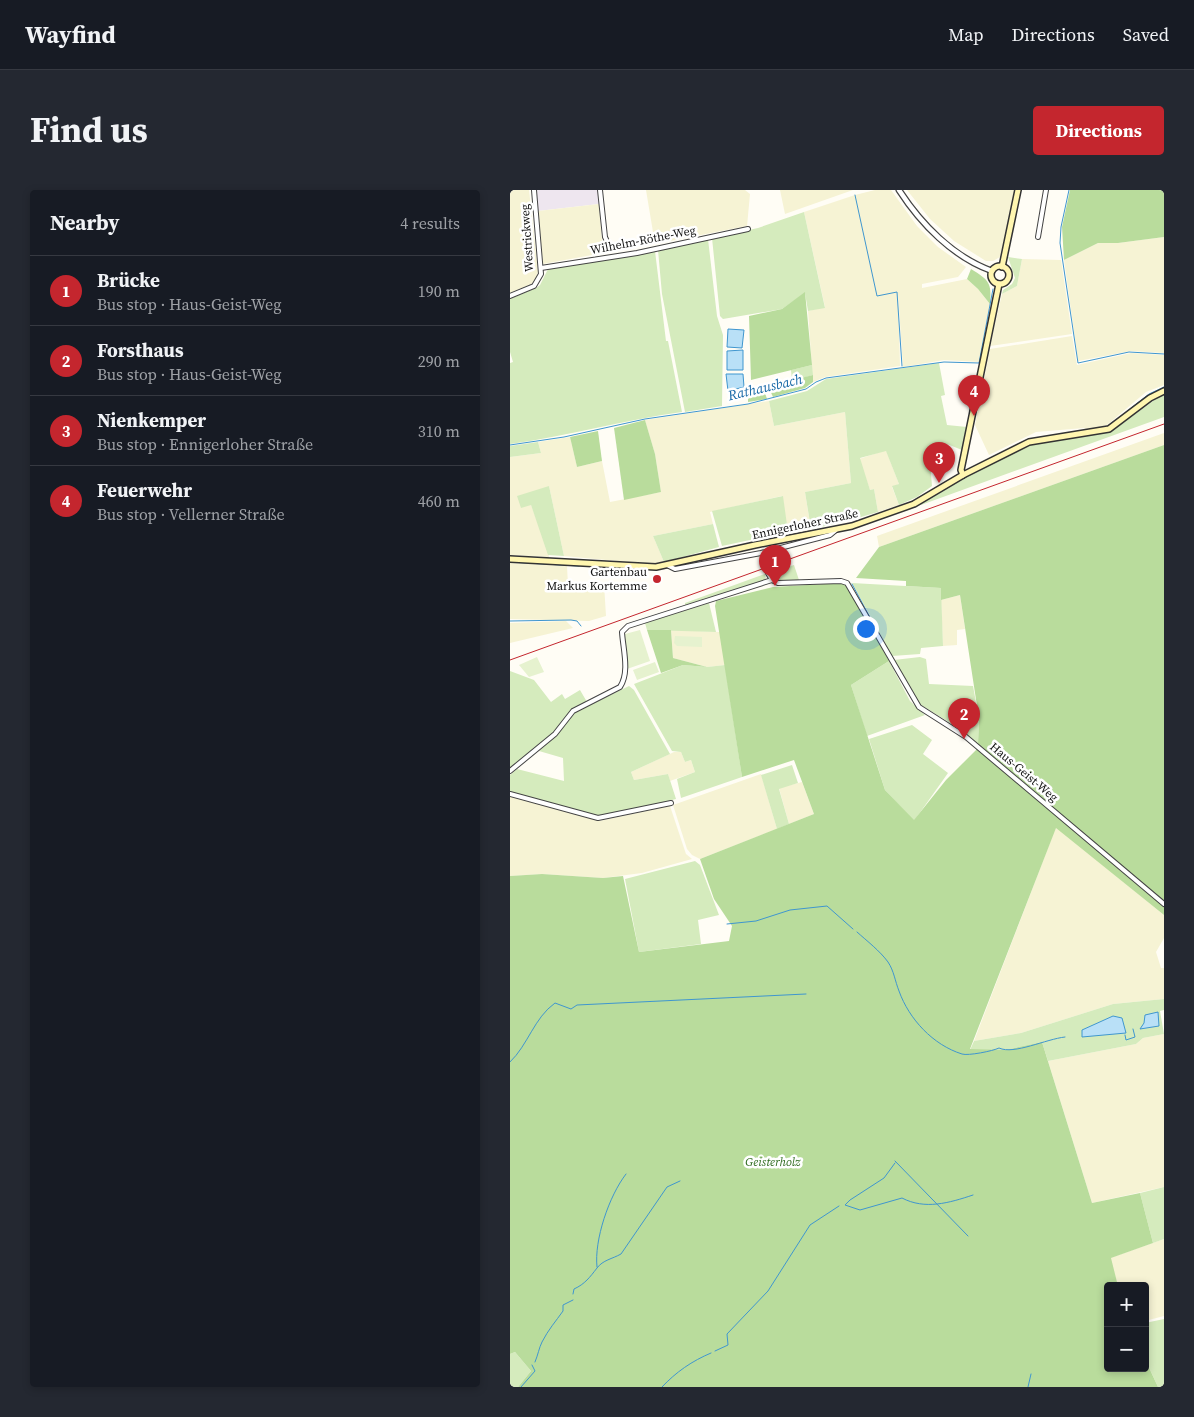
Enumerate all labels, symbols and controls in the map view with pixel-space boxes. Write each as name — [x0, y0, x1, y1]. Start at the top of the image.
text: Wayfind — [25, 18, 116, 51]
text: Map — [948, 22, 984, 47]
text: Directions — [1012, 22, 1095, 47]
text: Saved — [1123, 22, 1169, 47]
text: Find us — [30, 106, 148, 154]
button: Directions — [1033, 106, 1164, 155]
street label: Westrickweg — [517, 203, 537, 273]
text: Nearby — [50, 208, 120, 237]
text: 4 results — [400, 212, 460, 234]
street label: Wilhelm-Röthe-Weg — [589, 222, 697, 258]
text: Brücke — [97, 267, 160, 293]
text: 1 — [62, 280, 70, 302]
text: 190 m — [418, 280, 460, 302]
text: Bus stop · Haus-Geist-Weg — [97, 293, 282, 315]
text: Forsthaus — [97, 337, 184, 363]
text: 2 — [62, 350, 70, 372]
text: 290 m — [418, 350, 460, 372]
text: Bus stop · Haus-Geist-Weg — [97, 363, 282, 385]
water label: Rathausbach — [725, 369, 805, 405]
pin: 4 — [958, 375, 990, 416]
text: Nienkemper — [97, 407, 206, 433]
text: 3 — [62, 420, 70, 442]
text: 310 m — [418, 420, 460, 442]
text: Bus stop · Ennigerloher Straße — [97, 433, 313, 455]
pin: 3 — [923, 442, 955, 483]
text: Feuerwehr — [97, 477, 192, 503]
text: 4 — [62, 490, 70, 512]
text: 460 m — [418, 490, 460, 512]
text: Bus stop · Vellerner Straße — [97, 503, 285, 525]
street label: Ennigerloher Straße — [751, 505, 859, 543]
pin: 1 — [759, 545, 791, 586]
place label: Gartenbau Markus Kortemme — [546, 564, 647, 594]
marker: Gartenbau Markus Kortemme — [651, 573, 663, 585]
your location — [853, 616, 879, 642]
pin: 2 — [948, 698, 980, 739]
street label: Haus-Geist-Weg — [987, 739, 1061, 805]
park label: Geisterholz — [745, 1154, 801, 1170]
map controls — [1104, 1282, 1149, 1372]
button: + — [1104, 1282, 1149, 1327]
button: − — [1104, 1327, 1149, 1372]

